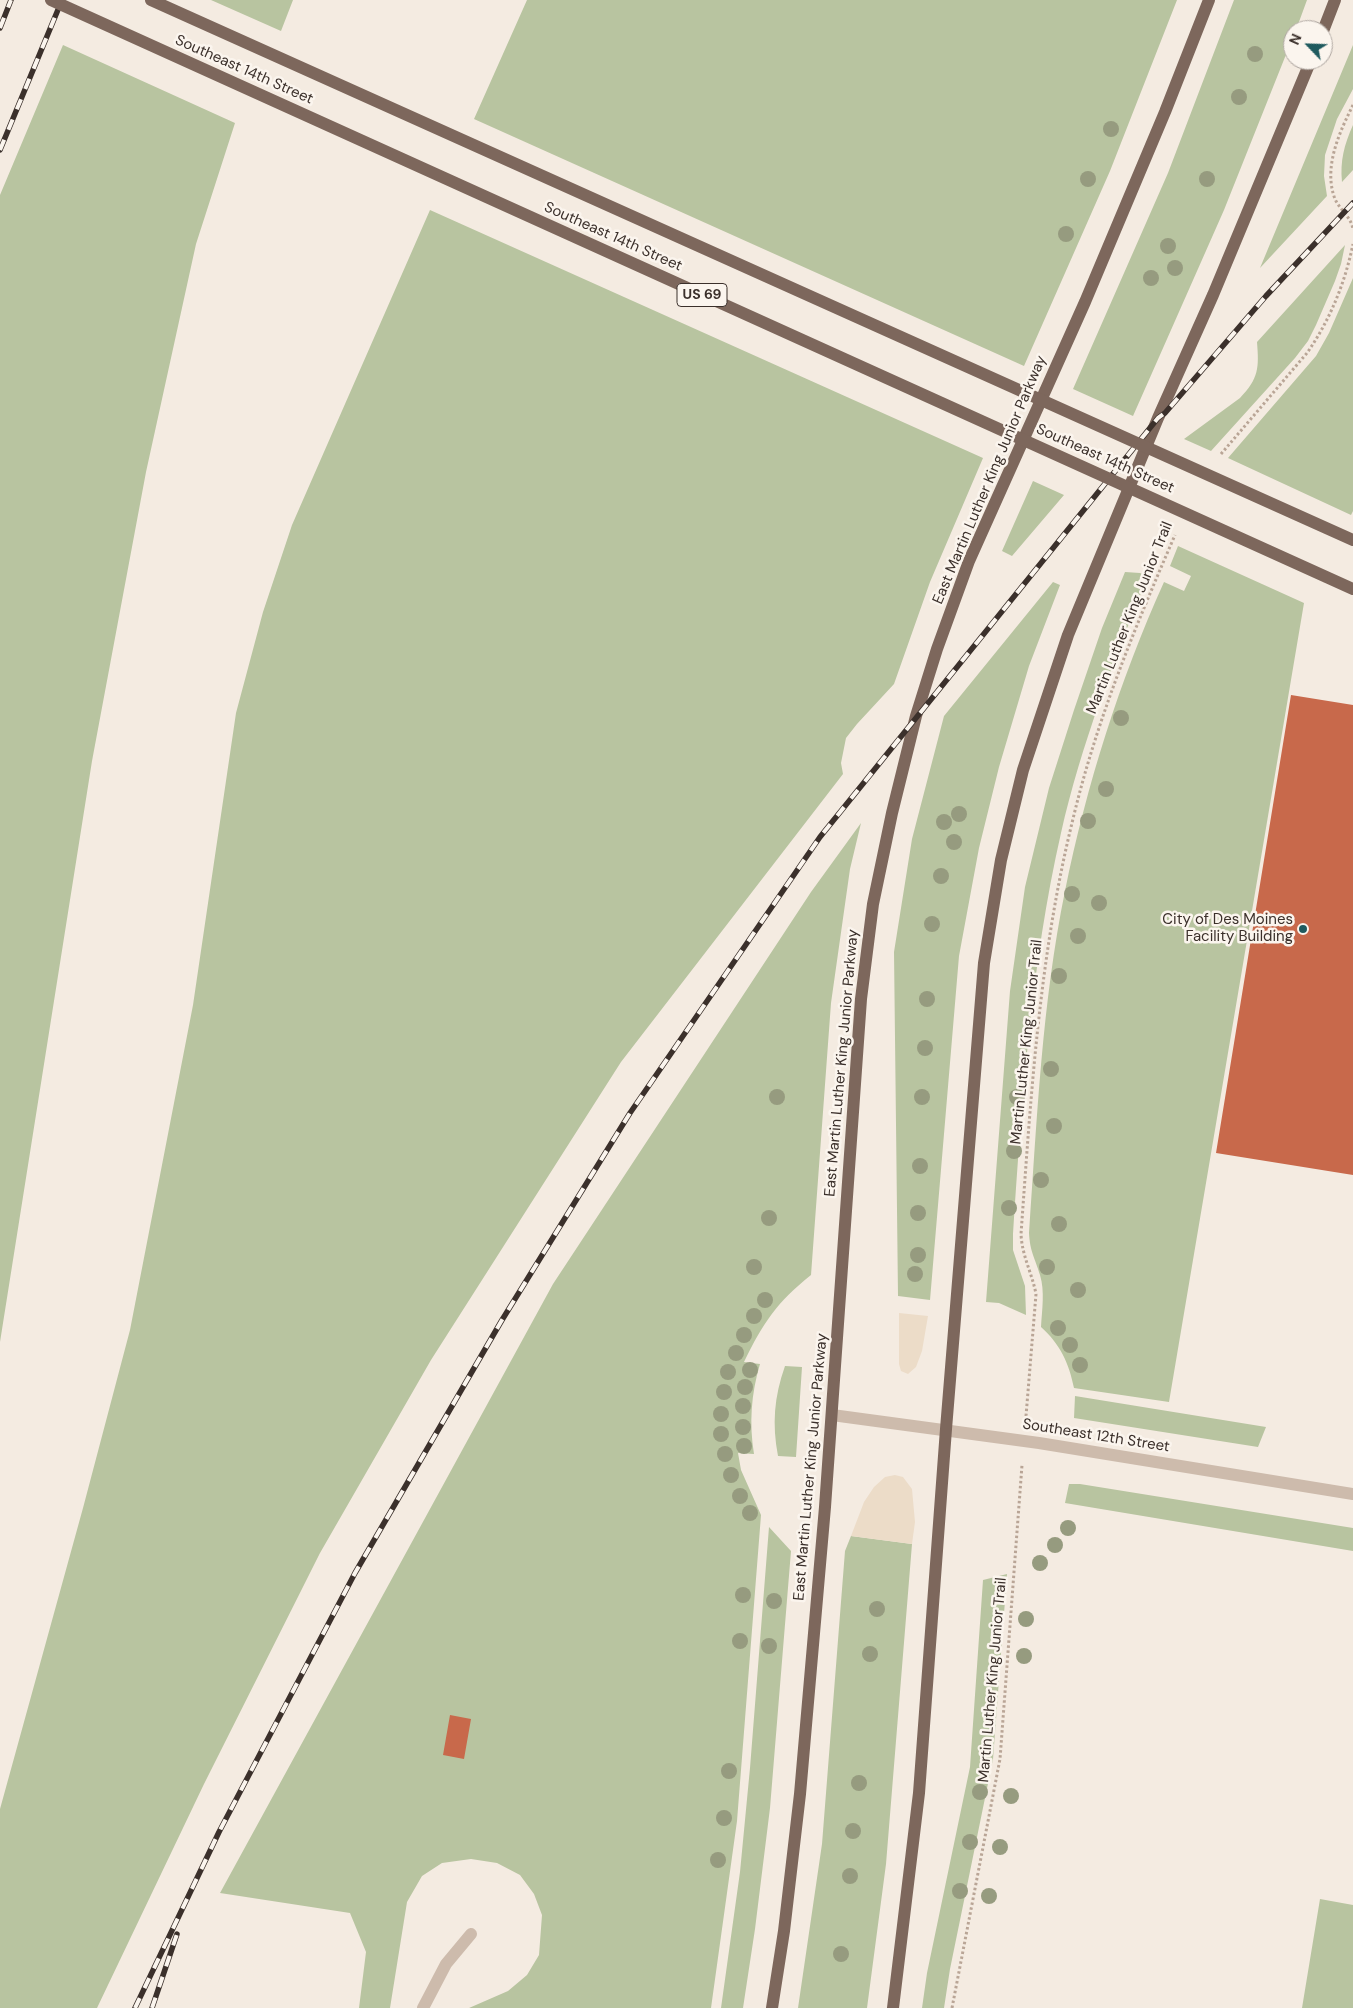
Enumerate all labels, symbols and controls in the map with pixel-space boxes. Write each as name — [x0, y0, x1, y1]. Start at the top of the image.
north arrow — [1283, 20, 1333, 70]
street label: Southeast 14th Street — [172, 31, 316, 109]
text: N — [1285, 31, 1306, 48]
street label: Southeast 14th Street — [541, 198, 685, 276]
road number: US 69 — [677, 284, 727, 306]
street label: East Martin Luther King Junior Parkway — [929, 353, 1051, 607]
street label: Southeast 14th Street — [1033, 420, 1177, 498]
street label: Martin Luther King Junior Trail — [1083, 519, 1177, 717]
place label: City of Des Moines Facility Building — [1162, 911, 1293, 946]
marker: City of Des Moines Facility Building — [1297, 923, 1309, 935]
street label: East Martin Luther King Junior Parkway — [821, 929, 863, 1197]
street label: Martin Luther King Junior Trail — [1007, 939, 1047, 1145]
street label: East Martin Luther King Junior Parkway — [790, 1333, 832, 1601]
street label: Southeast 12th Street — [1021, 1415, 1171, 1457]
street label: Martin Luther King Junior Trail — [975, 1577, 1011, 1783]

